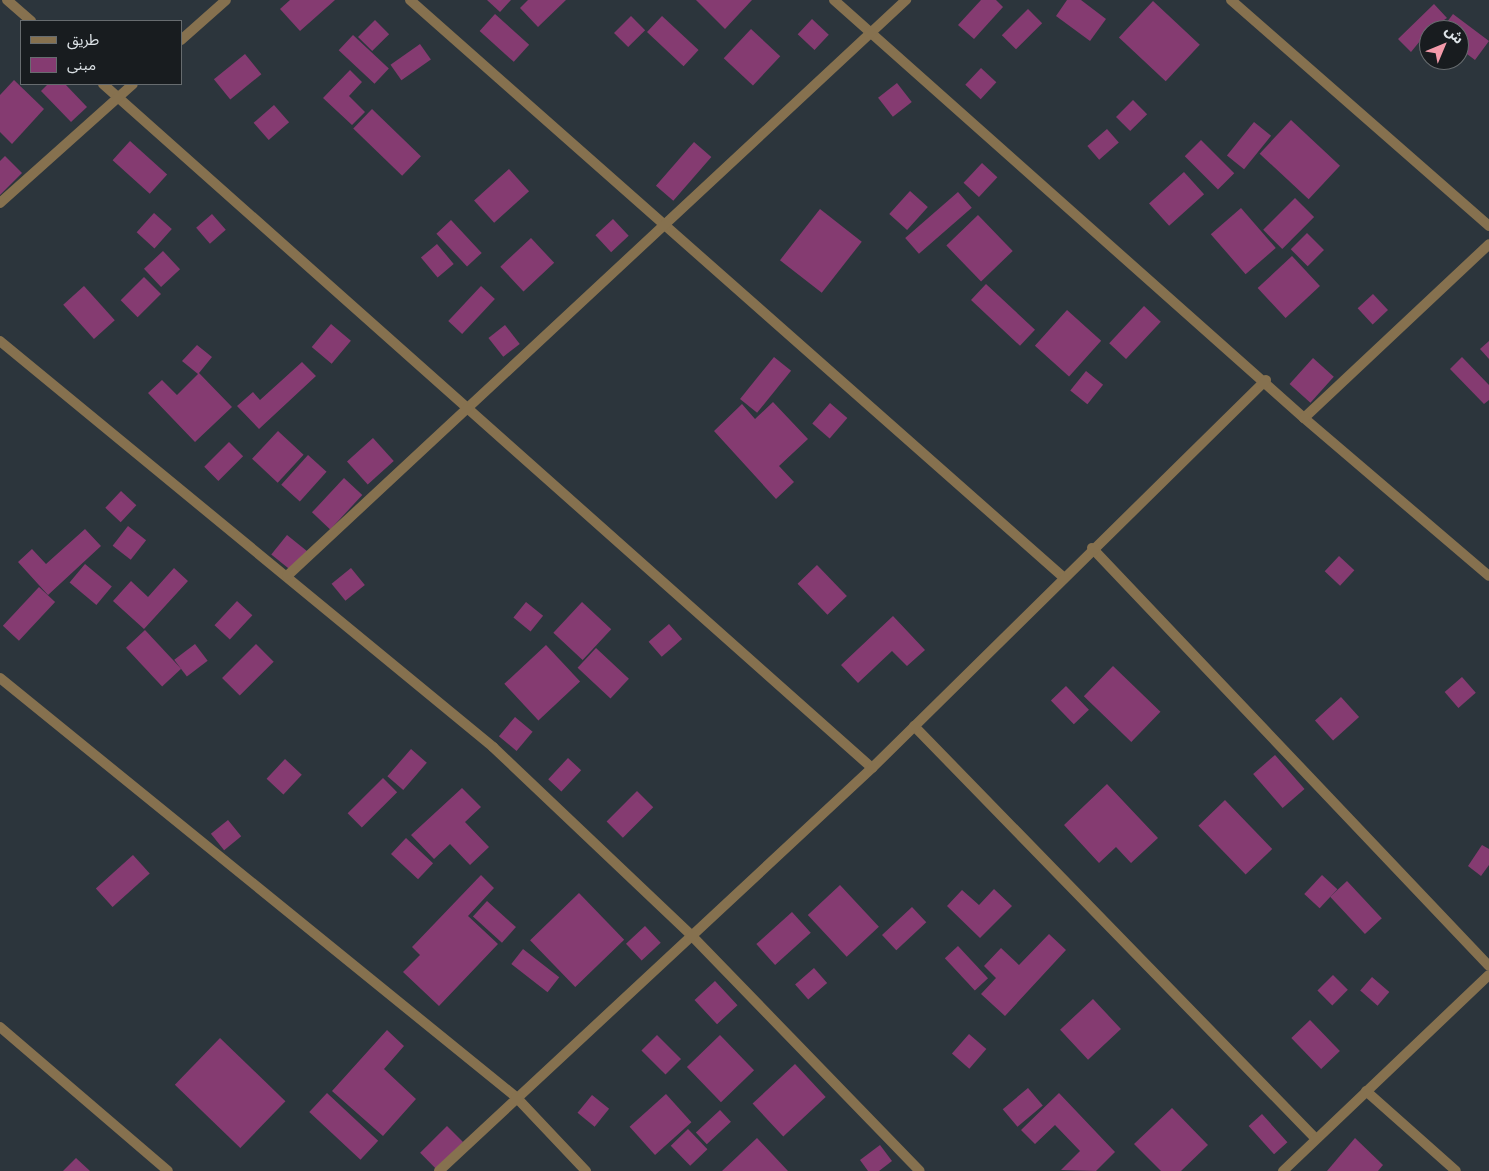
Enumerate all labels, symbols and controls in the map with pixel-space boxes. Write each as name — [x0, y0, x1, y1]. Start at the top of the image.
legend — [20, 20, 182, 85]
north arrow — [1419, 20, 1469, 70]
text: ش — [1441, 22, 1467, 48]
text: طريق — [67, 31, 99, 50]
text: مبنى — [67, 56, 96, 75]

